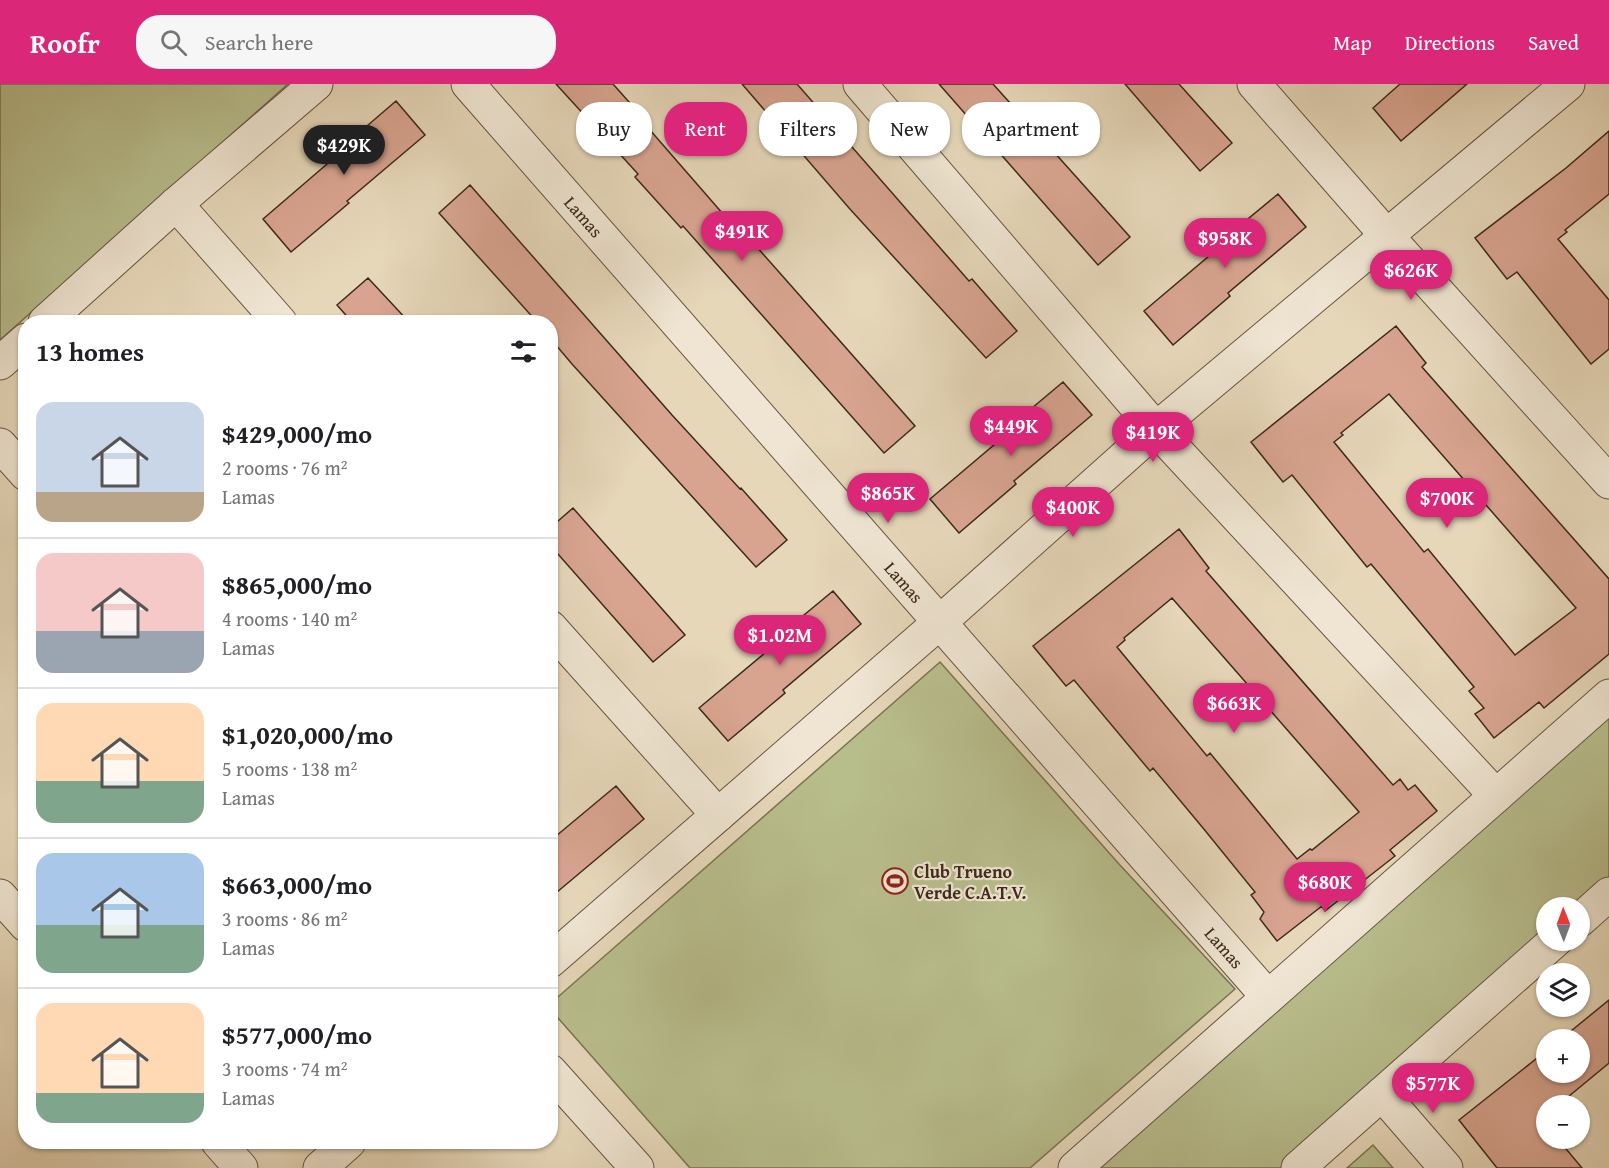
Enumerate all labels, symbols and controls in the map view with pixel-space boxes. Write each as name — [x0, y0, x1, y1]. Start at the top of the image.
search box — [136, 15, 556, 69]
text: Roofr — [30, 22, 100, 63]
icon: search — [157, 26, 190, 59]
text: Search here — [205, 26, 313, 58]
text: Map — [1333, 27, 1372, 58]
text: Directions — [1405, 27, 1495, 58]
text: Saved — [1528, 27, 1579, 58]
chip: Buy — [576, 102, 652, 156]
chip: Rent — [664, 102, 747, 156]
chip: Filters — [759, 102, 857, 156]
chip: New — [869, 102, 950, 156]
chip: Apartment — [962, 102, 1100, 156]
pin: $429K — [302, 125, 386, 176]
text: $429K — [317, 130, 371, 159]
street label: Lamas — [558, 190, 610, 243]
pin: $491K — [700, 211, 784, 262]
text: $491K — [715, 216, 769, 245]
pin: $958K — [1183, 218, 1267, 269]
text: $958K — [1198, 223, 1252, 252]
pin: $626K — [1369, 250, 1453, 301]
text: $626K — [1384, 255, 1438, 284]
text: 13 homes — [36, 332, 144, 371]
icon: filters — [507, 335, 540, 368]
pin: $449K — [969, 406, 1053, 457]
text: $449K — [984, 411, 1038, 440]
pin: $419K — [1111, 412, 1195, 463]
text: $429,000/mo — [222, 414, 372, 453]
text: $419K — [1126, 417, 1180, 446]
icon: home — [84, 426, 156, 498]
text: 2 rooms · 76 m² — [222, 453, 348, 482]
pin: $865K — [846, 473, 930, 524]
text: $865K — [861, 478, 915, 507]
pin: $700K — [1405, 478, 1489, 529]
text: Lamas — [222, 482, 275, 511]
text: $700K — [1420, 483, 1474, 512]
pin: $400K — [1031, 487, 1115, 538]
text: $400K — [1046, 492, 1100, 521]
street label: Lamas — [878, 555, 930, 609]
text: $865,000/mo — [222, 565, 372, 604]
icon: home — [84, 577, 156, 649]
text: 4 rooms · 140 m² — [222, 604, 357, 633]
pin: $1.02M — [731, 615, 829, 666]
text: $1.02M — [748, 620, 812, 649]
text: Lamas — [222, 633, 275, 662]
pin: $663K — [1192, 683, 1276, 734]
text: $663K — [1207, 688, 1261, 717]
text: $1,020,000/mo — [222, 715, 393, 754]
icon: home — [84, 727, 156, 799]
text: 5 rooms · 138 m² — [222, 754, 357, 783]
text: Lamas — [222, 783, 275, 812]
place label: Club Trueno Verde C.A.T.V. — [914, 858, 1026, 906]
pin: $680K — [1283, 862, 1367, 913]
text: $663,000/mo — [222, 865, 372, 904]
sports icon: Club Trueno Verde C.A.T.V. — [880, 866, 910, 896]
text: $680K — [1298, 867, 1352, 896]
icon: home — [84, 877, 156, 949]
north arrow — [1536, 897, 1590, 951]
map controls — [1536, 897, 1590, 1149]
text: 3 rooms · 86 m² — [222, 904, 348, 933]
street label: Lamas — [1199, 921, 1250, 974]
text: Lamas — [222, 933, 275, 962]
button: layers — [1536, 963, 1590, 1017]
text: $577,000/mo — [222, 1015, 372, 1054]
icon: home — [84, 1027, 156, 1099]
button: + — [1536, 1029, 1590, 1083]
text: 3 rooms · 74 m² — [222, 1054, 348, 1083]
pin: $577K — [1391, 1063, 1475, 1114]
text: $577K — [1406, 1068, 1460, 1097]
text: Lamas — [222, 1083, 275, 1112]
button: − — [1536, 1095, 1590, 1149]

